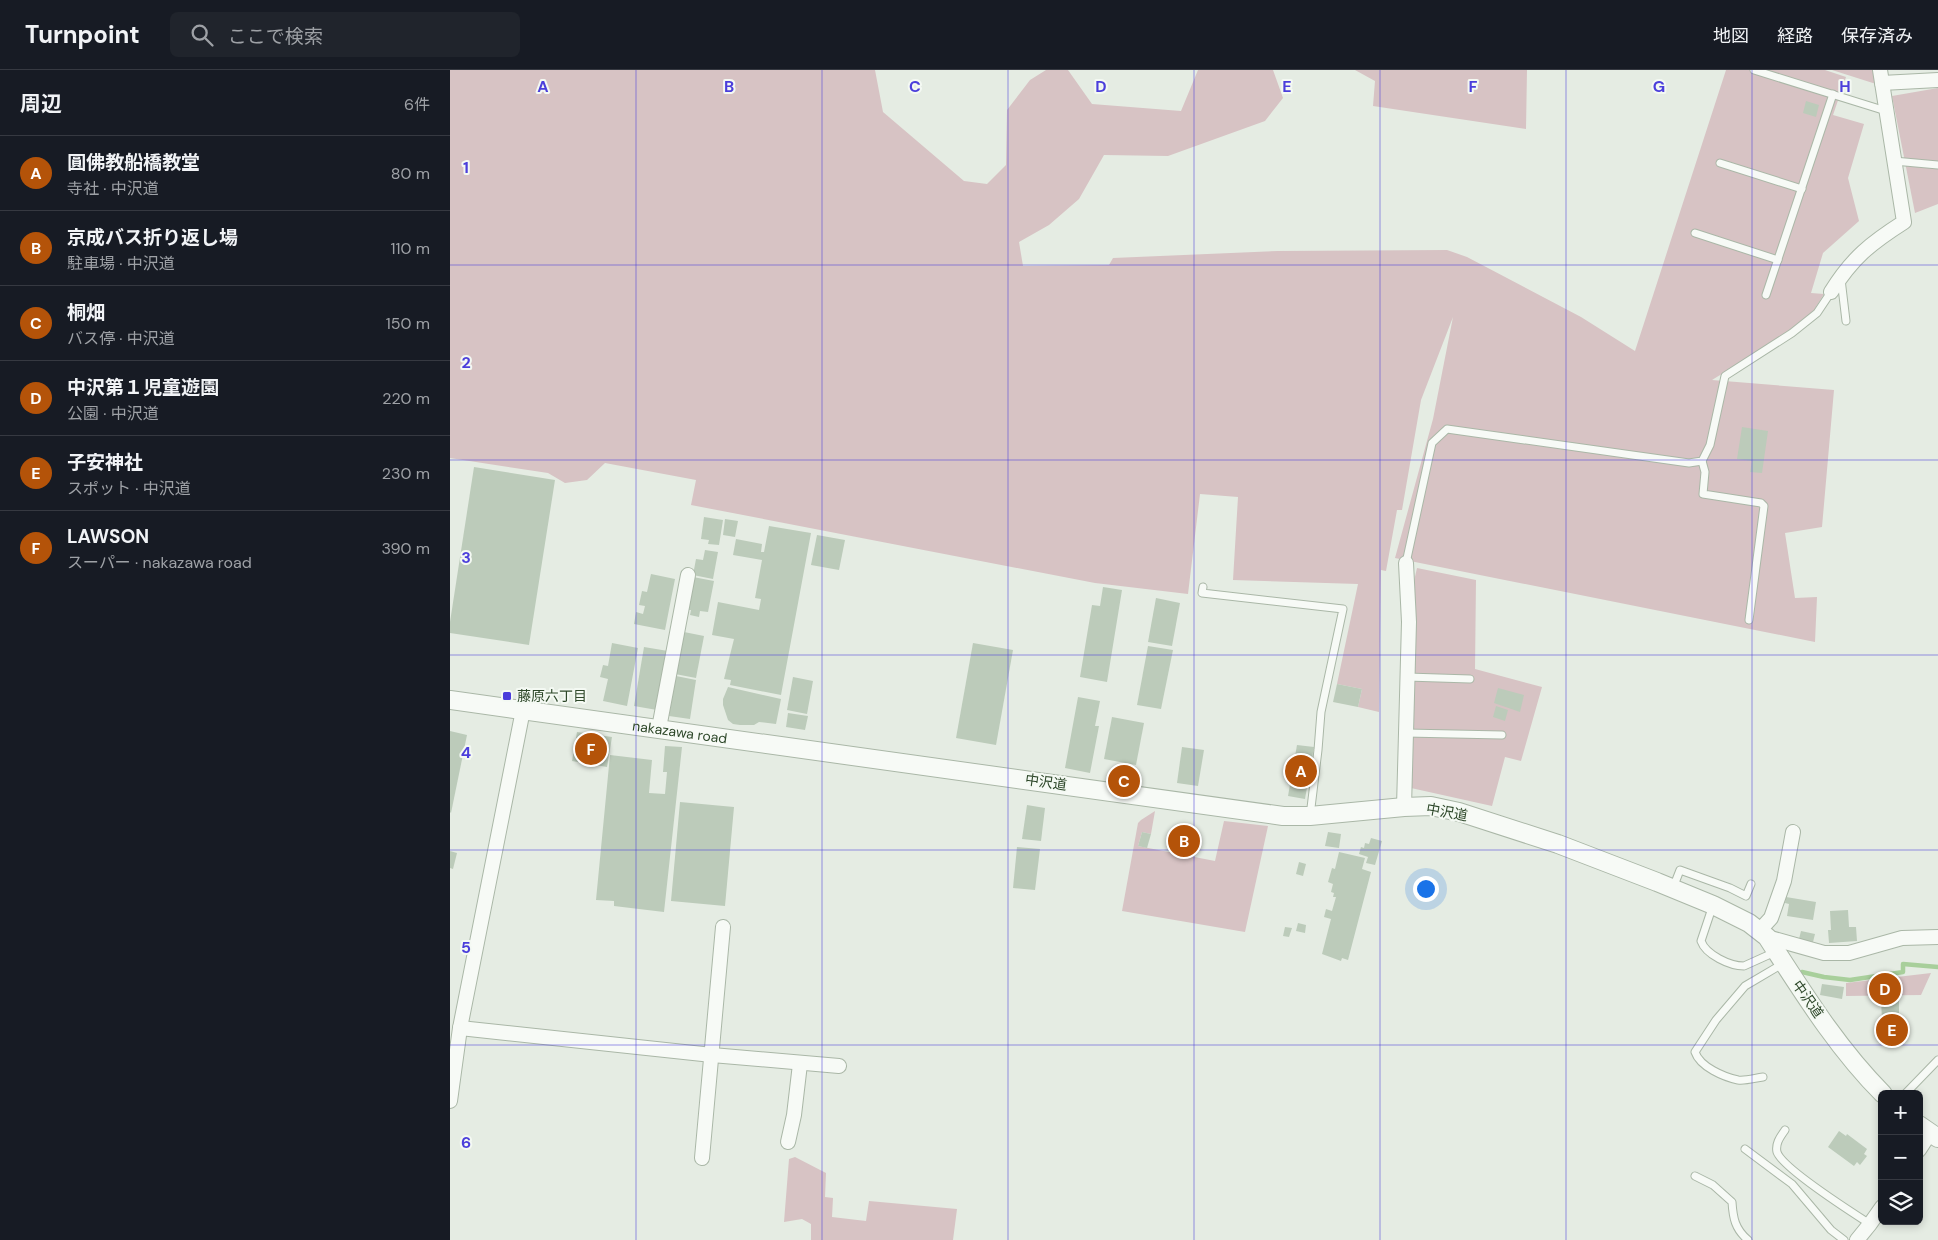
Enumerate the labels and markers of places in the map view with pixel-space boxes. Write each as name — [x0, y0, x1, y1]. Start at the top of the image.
place label: 藤原六丁目 — [517, 687, 587, 705]
marker: 藤原六丁目 — [501, 690, 513, 702]
pin: F — [575, 730, 607, 768]
pin: A — [1285, 752, 1317, 790]
pin: C — [1108, 762, 1140, 800]
pin: B — [1168, 822, 1200, 860]
pin: D — [1869, 970, 1901, 1008]
pin: E — [1876, 1011, 1908, 1049]

